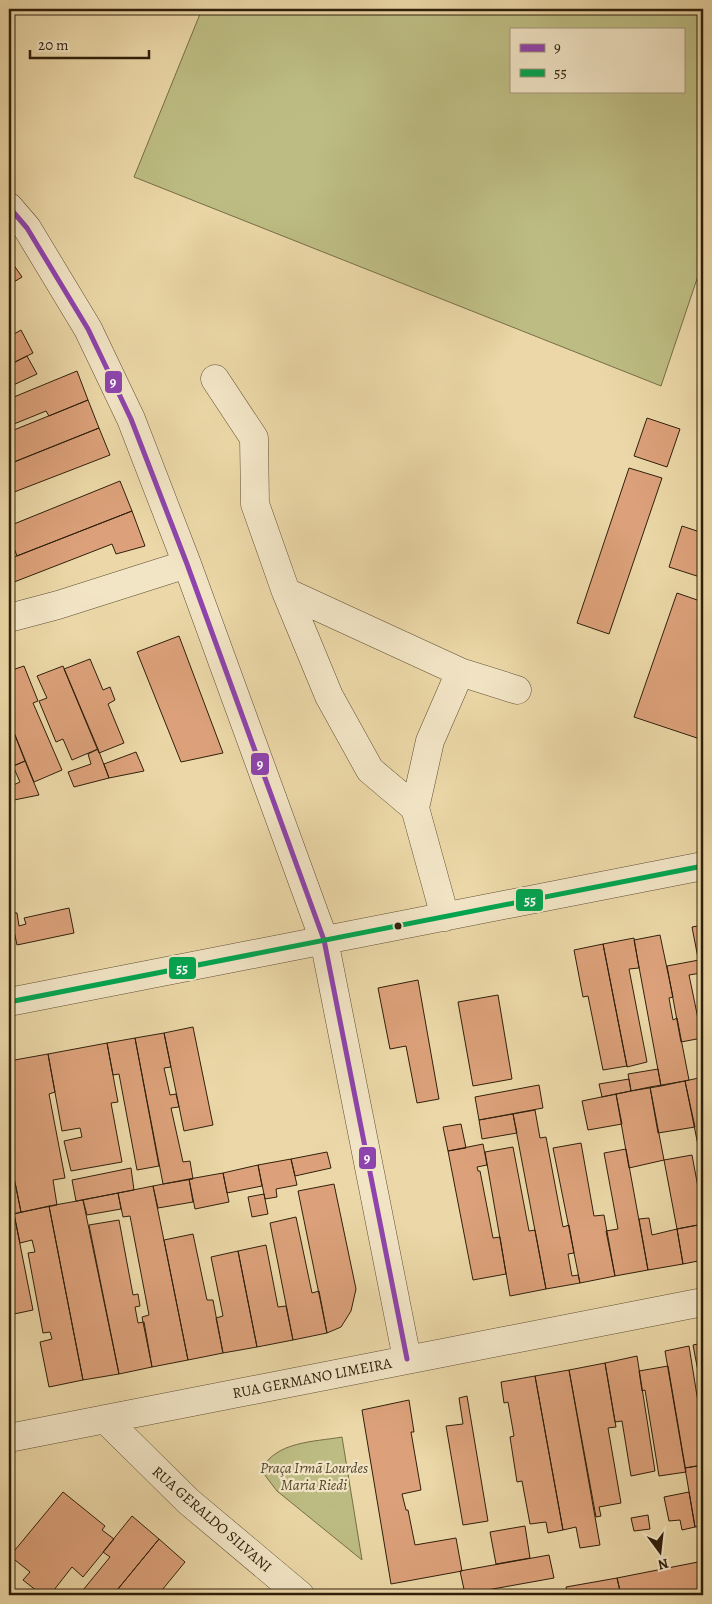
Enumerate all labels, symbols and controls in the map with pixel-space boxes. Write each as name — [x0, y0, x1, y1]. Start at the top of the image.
scale bar — [30, 28, 149, 60]
legend — [510, 28, 684, 92]
text: 20 m — [38, 35, 69, 55]
text: 9 — [554, 37, 561, 57]
text: 55 — [554, 63, 567, 83]
line badge: 9 — [104, 370, 123, 394]
text: 9 — [110, 373, 117, 392]
line badge: 9 — [250, 752, 270, 776]
text: 9 — [257, 755, 264, 774]
line badge: 55 — [515, 888, 544, 912]
text: 55 — [524, 891, 536, 910]
unlabelled marker — [393, 921, 403, 931]
line badge: 55 — [168, 956, 197, 980]
text: 55 — [176, 959, 188, 978]
line badge: 9 — [358, 1146, 377, 1170]
text: 9 — [364, 1149, 371, 1168]
street label: RUA GERMANO LIMEIRA — [231, 1353, 394, 1403]
park label: Praça Irmã Lourdes Maria Riedi — [260, 1458, 368, 1495]
street label: RUA GERALDO SILVANI — [148, 1461, 276, 1577]
north arrow — [634, 1526, 684, 1576]
text: N — [656, 1554, 671, 1575]

